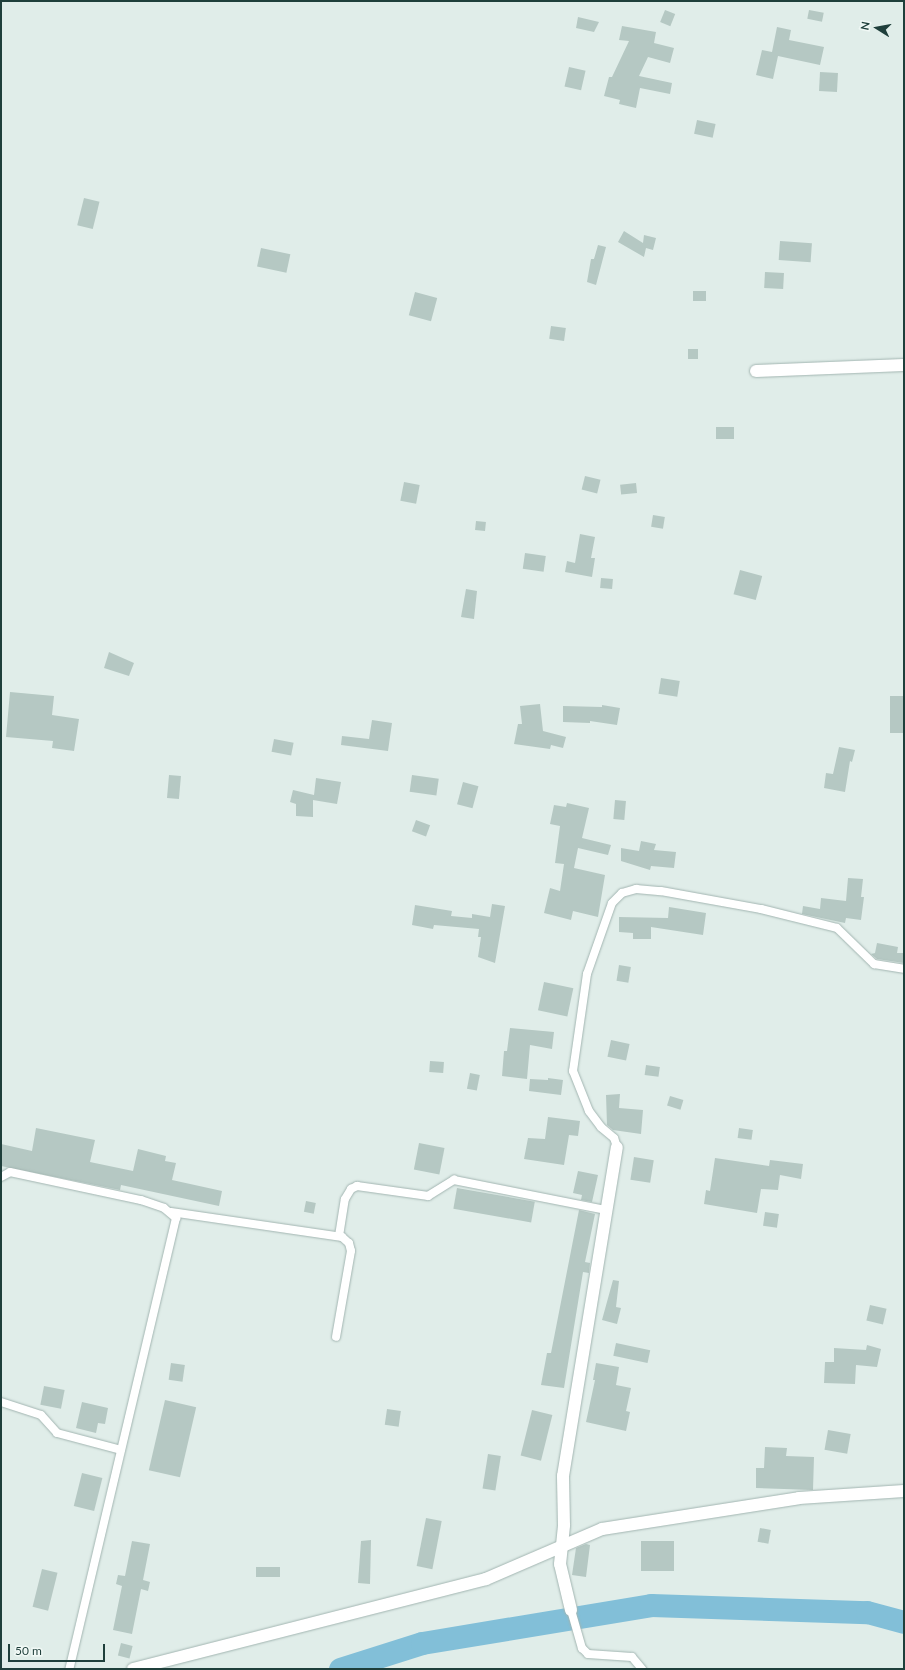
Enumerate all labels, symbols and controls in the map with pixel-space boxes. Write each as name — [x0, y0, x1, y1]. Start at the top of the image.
north arrow — [857, 8, 897, 48]
text: N — [858, 20, 872, 31]
scale bar — [10, 1636, 107, 1662]
text: 50 m — [15, 1643, 42, 1658]

